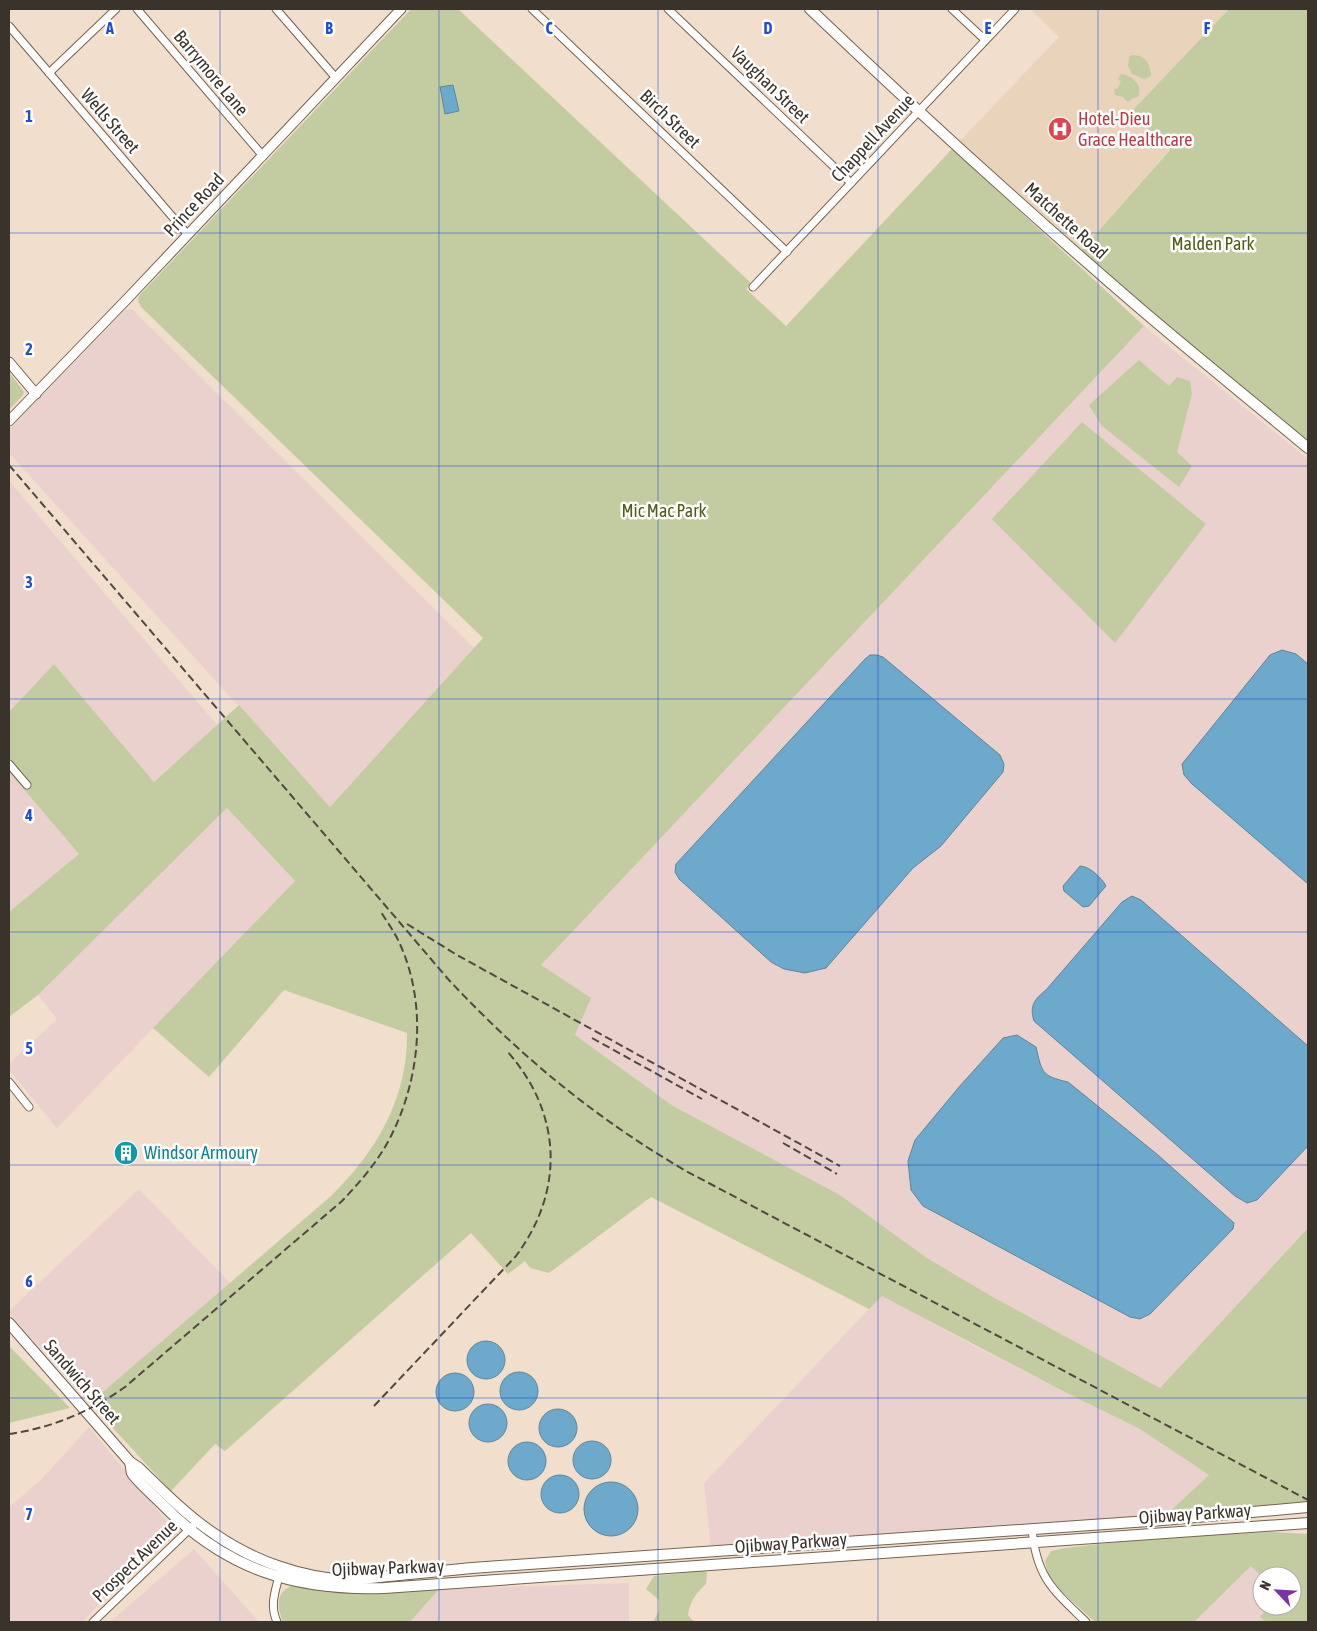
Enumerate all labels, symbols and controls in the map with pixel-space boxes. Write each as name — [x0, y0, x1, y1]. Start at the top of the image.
text: A — [105, 19, 114, 37]
text: B — [325, 19, 333, 37]
text: C — [545, 19, 553, 37]
text: D — [764, 19, 773, 37]
text: E — [985, 19, 992, 37]
text: F — [1204, 19, 1211, 37]
street label: Barrymore Lane — [170, 26, 253, 119]
street label: Vaughan Street — [727, 42, 814, 127]
street label: Wells Street — [77, 84, 144, 157]
street label: Birch Street — [636, 85, 705, 152]
street label: Chappell Avenue — [827, 89, 919, 186]
text: 1 — [25, 107, 33, 125]
place label: Hotel-Dieu Grace Healthcare — [1078, 108, 1192, 150]
hospital icon: Hotel-Dieu Grace Healthcare — [1047, 116, 1073, 142]
street label: Prince Road — [159, 169, 228, 241]
street label: Matchette Road — [1021, 178, 1112, 263]
park label: Malden Park — [1172, 233, 1255, 254]
text: 2 — [25, 340, 33, 358]
park label: Mic Mac Park — [622, 500, 707, 521]
text: 3 — [25, 573, 33, 591]
text: 4 — [24, 806, 33, 824]
text: 5 — [25, 1039, 33, 1057]
building icon: Windsor Armoury — [113, 1140, 139, 1166]
place label: Windsor Armoury — [144, 1142, 258, 1163]
text: 6 — [25, 1272, 33, 1290]
street label: Sandwich Street — [40, 1335, 125, 1428]
street label: Ojibway Parkway — [1138, 1499, 1252, 1528]
text: 7 — [25, 1505, 33, 1523]
street label: Prospect Avenue — [88, 1515, 181, 1606]
street label: Ojibway Parkway — [734, 1528, 848, 1557]
street label: Ojibway Parkway — [331, 1555, 445, 1580]
north arrow — [1252, 1566, 1302, 1616]
text: N — [1256, 1578, 1274, 1593]

